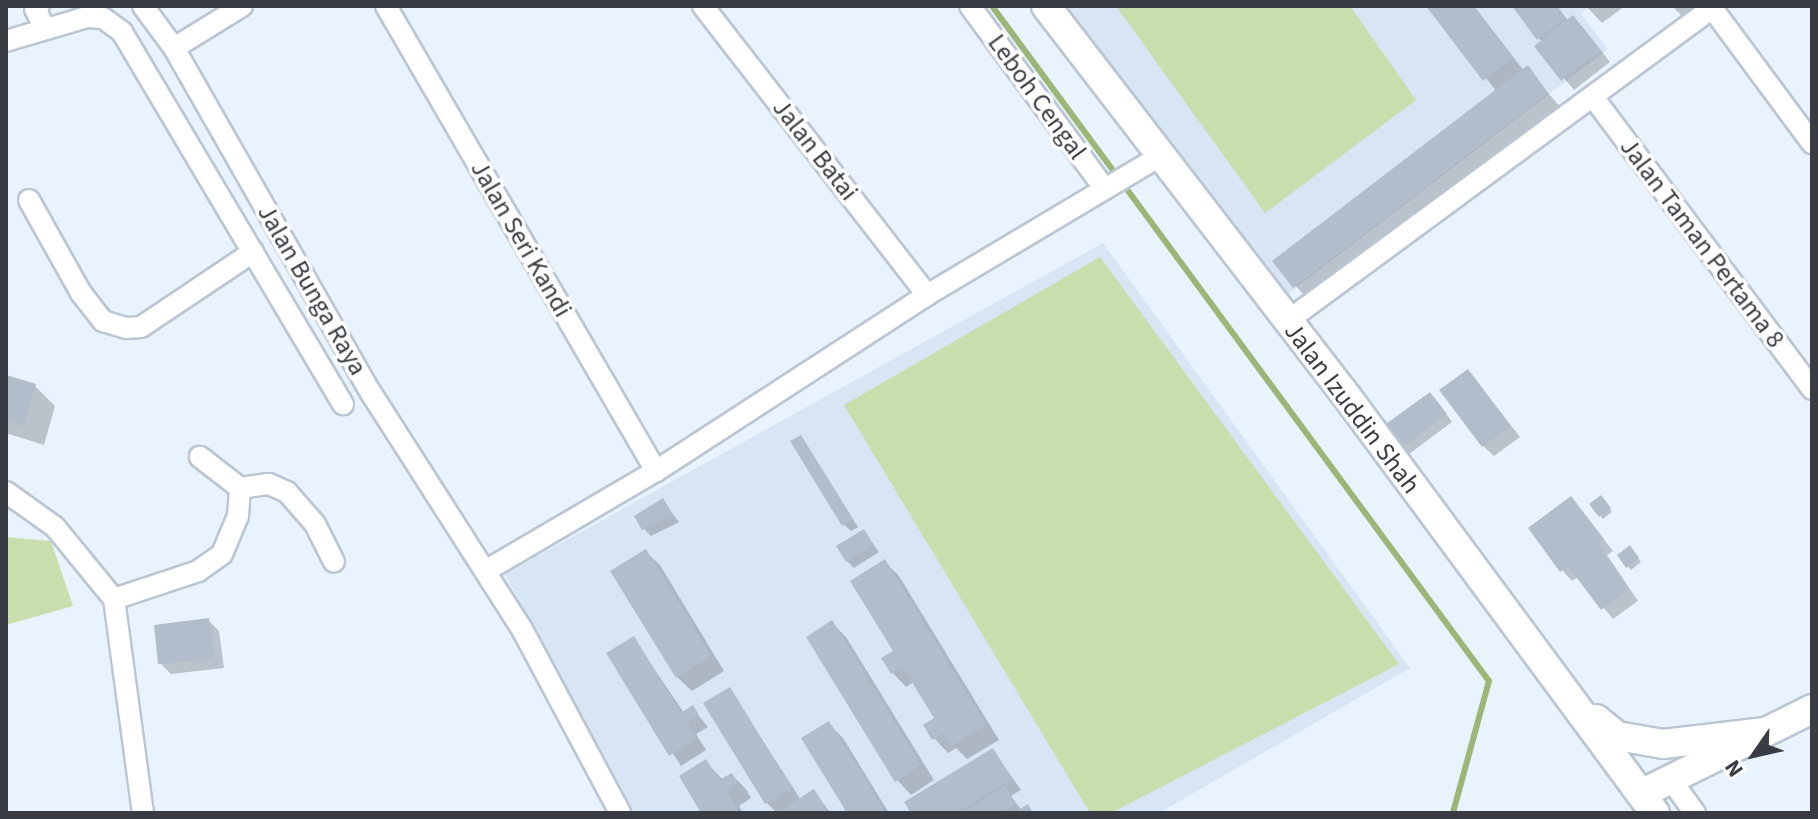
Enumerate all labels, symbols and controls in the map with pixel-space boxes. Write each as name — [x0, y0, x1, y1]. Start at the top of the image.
street label: Leboh Cengal — [981, 28, 1093, 166]
street label: Jalan Batai — [766, 93, 864, 207]
street label: Jalan Taman Pertama 8 — [1613, 132, 1791, 354]
street label: Jalan Seri Kandi — [464, 155, 578, 323]
street label: Jalan Bunga Raya — [251, 199, 373, 381]
street label: Jalan Izuddin Shah — [1277, 316, 1427, 500]
north arrow — [1714, 715, 1794, 795]
text: N — [1717, 753, 1751, 783]

